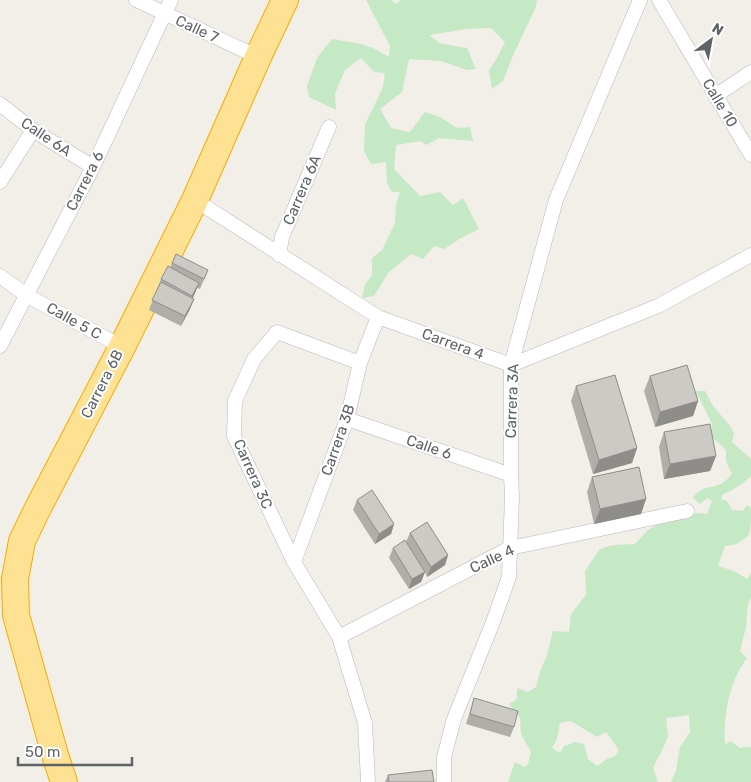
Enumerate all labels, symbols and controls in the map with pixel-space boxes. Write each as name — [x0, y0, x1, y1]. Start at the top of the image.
street label: Calle 7 — [173, 11, 222, 47]
north arrow — [686, 15, 736, 65]
text: N — [709, 20, 726, 39]
street label: Calle 10 — [698, 75, 742, 131]
street label: Calle 6A — [17, 114, 75, 160]
street label: Carrera 6 — [62, 148, 108, 214]
street label: Carrera 6A — [279, 152, 325, 228]
street label: Calle 5 C — [43, 299, 105, 343]
street label: Carrera 4 — [419, 324, 487, 364]
street label: Carrera 6B — [77, 347, 127, 421]
street label: Carrera 3A — [502, 363, 522, 439]
street label: Carrera 3B — [317, 402, 359, 478]
street label: Calle 6 — [404, 431, 454, 463]
street label: Carrera 3C — [230, 436, 276, 512]
street label: Calle 4 — [467, 541, 517, 577]
scale bar — [18, 734, 131, 766]
text: 50 m — [25, 743, 60, 761]

